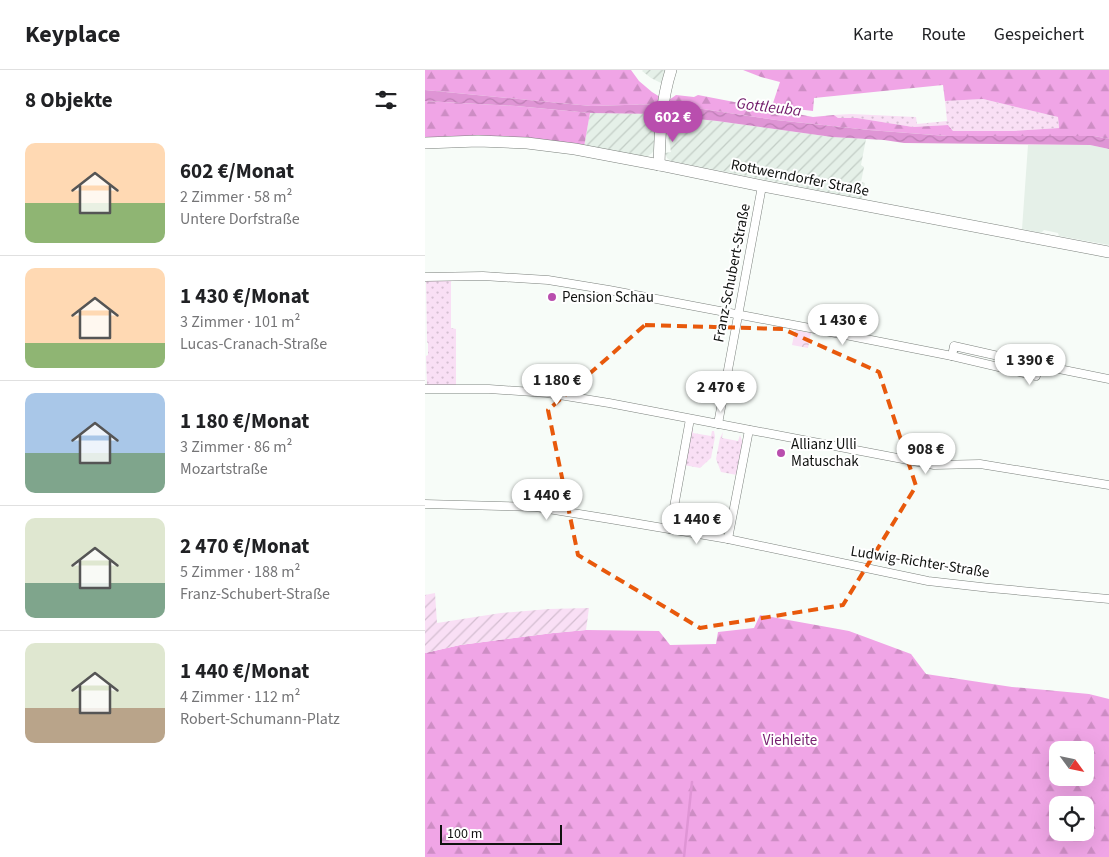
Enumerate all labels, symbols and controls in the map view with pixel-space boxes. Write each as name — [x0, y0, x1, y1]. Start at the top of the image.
text: Keyplace — [25, 17, 120, 52]
text: Karte — [853, 22, 893, 47]
text: Route — [921, 22, 966, 47]
text: Gespeichert — [994, 22, 1084, 47]
text: 8 Objekte — [25, 85, 113, 115]
icon: filters — [372, 86, 400, 114]
water label: Gottleuba — [735, 92, 803, 122]
pin: 602 € — [638, 100, 708, 143]
text: 602 € — [655, 106, 692, 128]
street label: Rottwerndorfer Straße — [729, 154, 871, 202]
text: 602 €/Monat — [180, 156, 294, 186]
icon: home — [65, 163, 125, 223]
text: 2 Zimmer · 58 m² — [180, 186, 292, 208]
street label: Franz-Schubert-Straße — [708, 202, 756, 344]
text: Untere Dorfstraße — [180, 208, 300, 230]
text: 1 430 €/Monat — [180, 281, 309, 311]
place label: Pension Schau — [562, 287, 654, 308]
icon: home — [65, 288, 125, 348]
marker: Pension Schau — [546, 291, 558, 303]
pin: 1 430 € — [797, 304, 889, 346]
text: 1 430 € — [819, 309, 867, 331]
text: 3 Zimmer · 101 m² — [180, 311, 300, 333]
text: Lucas-Cranach-Straße — [180, 333, 327, 355]
pin: 1 390 € — [984, 344, 1076, 386]
text: 1 390 € — [1006, 349, 1054, 371]
pin: 1 180 € — [511, 364, 603, 406]
text: 1 180 € — [533, 369, 581, 391]
pin: 2 470 € — [675, 370, 767, 413]
text: 2 470 € — [697, 376, 745, 398]
text: 1 180 €/Monat — [180, 406, 309, 436]
icon: home — [65, 413, 125, 473]
pin: 908 € — [891, 432, 961, 475]
place label: Allianz Ulli Matuschak — [791, 434, 859, 472]
text: 3 Zimmer · 86 m² — [180, 436, 292, 458]
text: 908 € — [908, 438, 945, 460]
marker: Allianz Ulli Matuschak — [775, 447, 787, 459]
text: Mozartstraße — [180, 458, 268, 480]
pin: 1 440 € — [501, 478, 593, 521]
text: 1 440 € — [523, 484, 571, 506]
pin: 1 440 € — [651, 502, 743, 545]
text: 1 440 € — [673, 508, 721, 530]
text: 2 470 €/Monat — [180, 531, 309, 561]
icon: home — [65, 538, 125, 598]
street label: Ludwig-Richter-Straße — [849, 541, 991, 583]
text: 5 Zimmer · 188 m² — [180, 561, 300, 583]
text: Franz-Schubert-Straße — [180, 583, 330, 605]
text: 1 440 €/Monat — [180, 656, 309, 686]
icon: home — [65, 663, 125, 723]
text: 4 Zimmer · 112 m² — [180, 686, 300, 708]
text: Robert-Schumann-Platz — [180, 708, 340, 730]
park label: Viehleite — [763, 730, 817, 751]
north arrow — [1049, 741, 1094, 786]
map controls — [1049, 741, 1094, 841]
button: locate — [1049, 796, 1094, 841]
scale bar — [440, 822, 563, 845]
text: 100 m — [447, 824, 482, 844]

